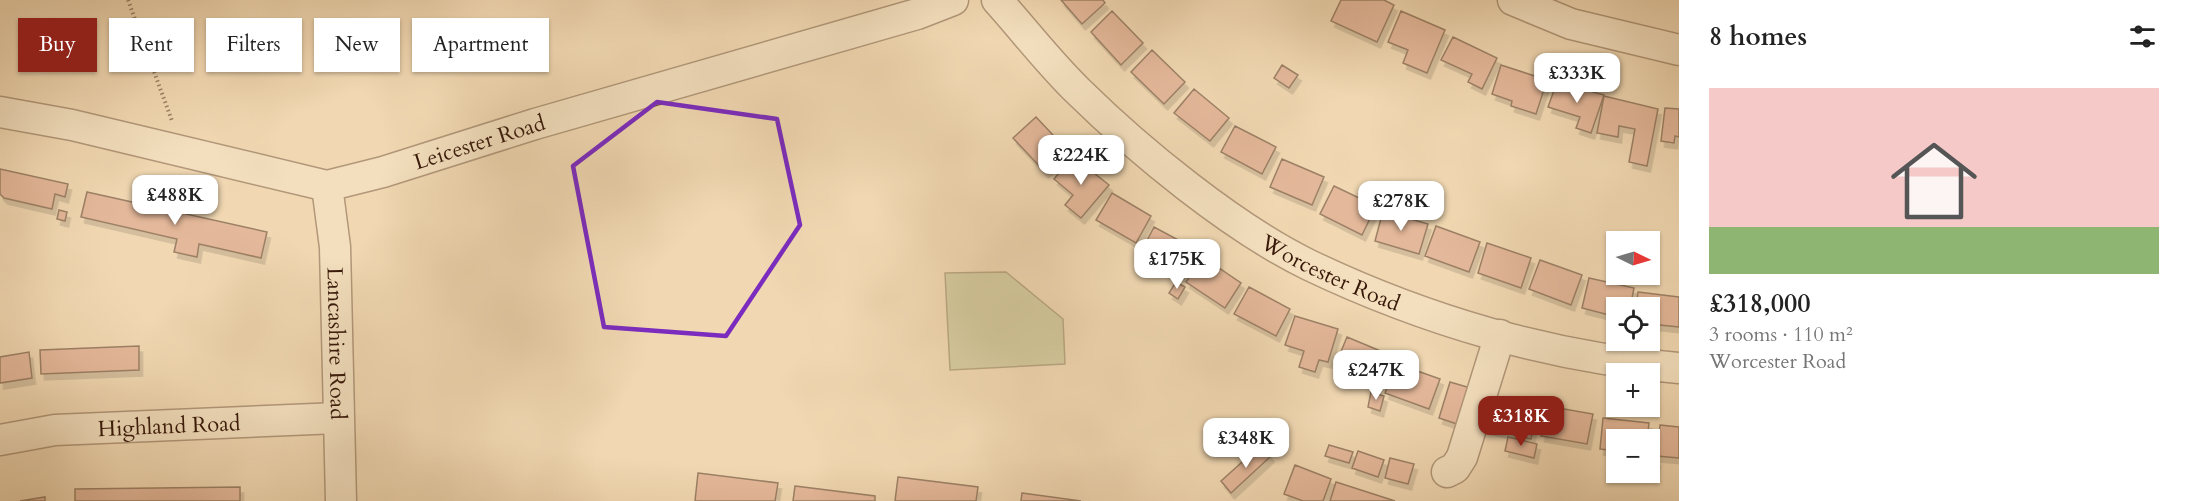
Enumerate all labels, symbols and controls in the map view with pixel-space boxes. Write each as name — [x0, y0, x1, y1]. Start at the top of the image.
chip: Buy — [18, 18, 97, 72]
chip: Rent — [109, 18, 194, 72]
chip: Filters — [206, 18, 302, 72]
chip: New — [314, 18, 400, 72]
chip: Apartment — [412, 18, 549, 72]
text: 8 homes — [1709, 19, 1807, 54]
icon: filters — [2126, 20, 2159, 53]
pin: £333K — [1535, 53, 1619, 104]
text: £333K — [1548, 59, 1606, 86]
street label: Leicester Road — [410, 108, 549, 177]
icon: home — [1880, 127, 1988, 235]
pin: £224K — [1039, 135, 1123, 186]
text: £224K — [1052, 141, 1110, 168]
pin: £488K — [133, 175, 217, 226]
text: £488K — [146, 181, 204, 208]
pin: £278K — [1359, 181, 1443, 232]
text: £278K — [1372, 187, 1430, 214]
street label: Worcester Road — [1254, 227, 1405, 319]
north arrow — [1606, 231, 1660, 285]
map controls — [1606, 231, 1660, 483]
pin: £175K — [1135, 239, 1219, 290]
text: £175K — [1148, 245, 1206, 272]
street label: Lancashire Road — [319, 267, 353, 421]
text: £318,000 — [1709, 286, 1811, 321]
button: locate — [1606, 297, 1660, 351]
text: 3 rooms · 110 m² — [1709, 321, 1853, 348]
text: Worcester Road — [1709, 348, 1846, 375]
pin: £247K — [1334, 350, 1418, 401]
text: £247K — [1347, 356, 1405, 383]
button: + — [1606, 363, 1660, 417]
pin: £318K — [1479, 396, 1563, 447]
text: £318K — [1492, 402, 1550, 429]
street label: Highland Road — [97, 408, 241, 444]
pin: £348K — [1204, 418, 1288, 469]
text: £348K — [1217, 424, 1275, 451]
button: − — [1606, 429, 1660, 483]

